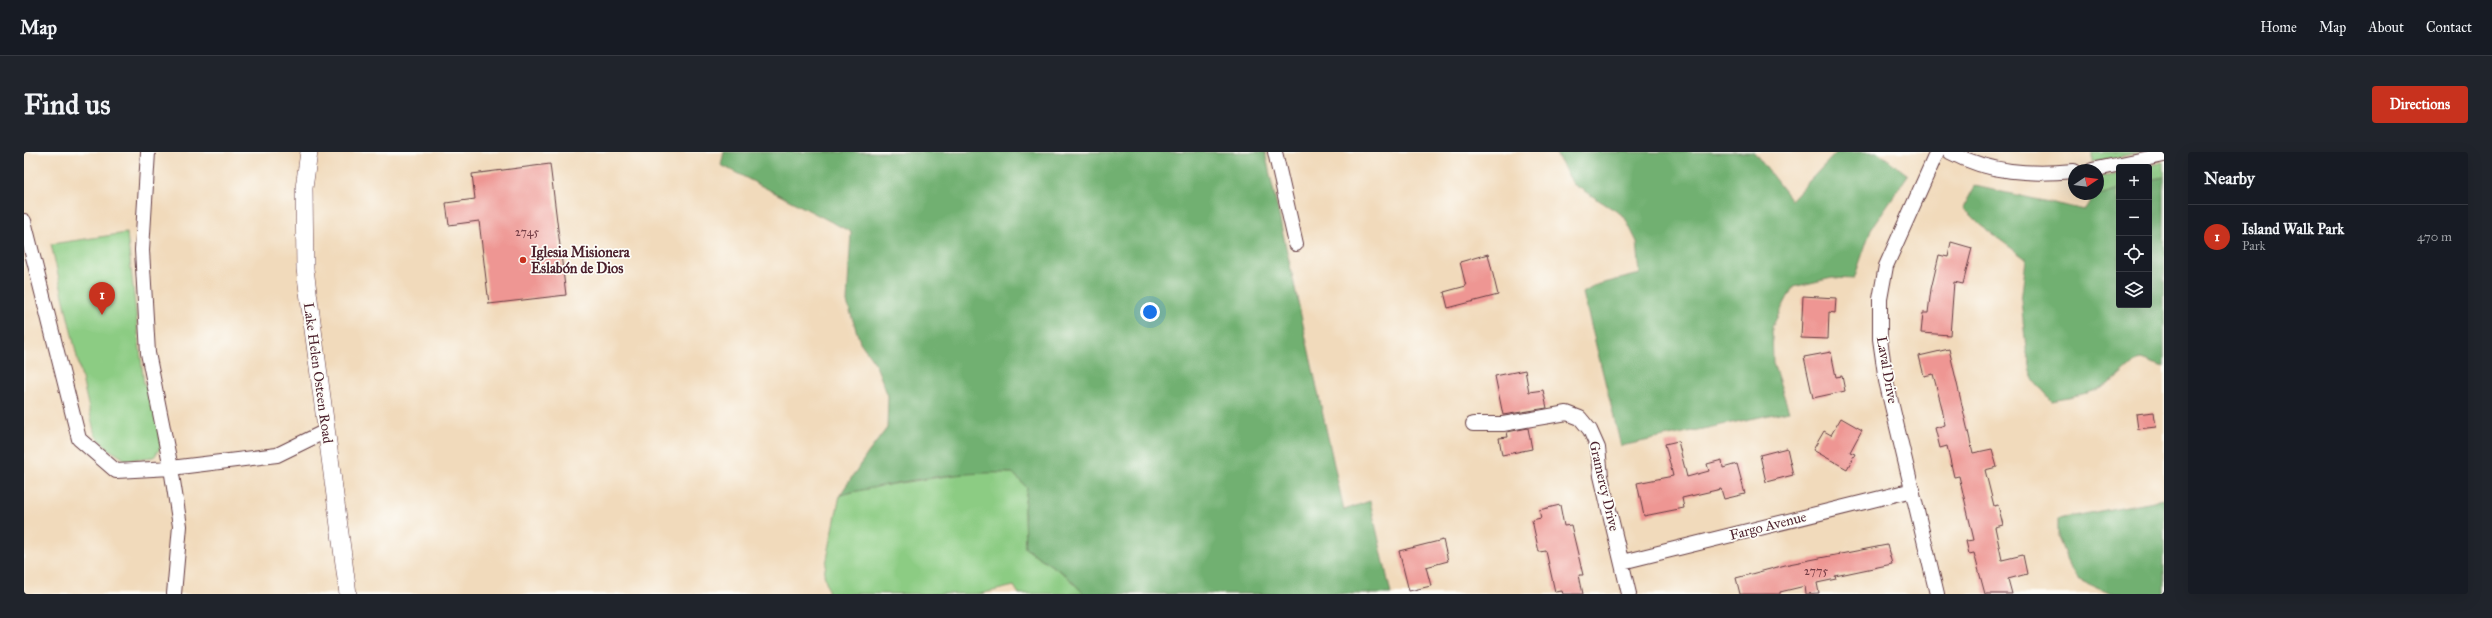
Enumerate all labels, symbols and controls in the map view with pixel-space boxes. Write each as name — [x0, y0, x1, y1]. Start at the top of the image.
text: Map — [20, 16, 57, 39]
text: Home — [2260, 19, 2297, 36]
text: Map — [2319, 19, 2346, 36]
text: About — [2368, 19, 2404, 36]
text: Contact — [2426, 19, 2472, 36]
button: Directions — [2372, 86, 2468, 123]
text: Find us — [24, 87, 110, 122]
north arrow — [2068, 164, 2104, 200]
map controls — [2116, 164, 2152, 308]
button: + — [2116, 164, 2152, 200]
text: Nearby — [2204, 168, 2255, 189]
button: − — [2116, 200, 2152, 236]
text: Island Walk Park — [2242, 220, 2344, 238]
house number: 2745 — [515, 225, 539, 239]
text: 1 — [2214, 229, 2220, 245]
text: 470 m — [2417, 229, 2452, 245]
button: locate — [2116, 236, 2152, 272]
text: Park — [2242, 238, 2266, 254]
place label: Iglesia Misionera Eslabón de Dios — [531, 244, 631, 277]
marker: Iglesia Misionera Eslabón de Dios — [518, 255, 528, 265]
button: layers — [2116, 272, 2152, 308]
pin: 1 — [89, 282, 115, 315]
street label: Lake Helen Osteen Road — [300, 301, 336, 445]
your location — [1140, 302, 1160, 322]
street label: Laval Drive — [1873, 335, 1901, 405]
street label: Gramercy Drive — [1585, 439, 1623, 533]
street label: Fargo Avenue — [1728, 508, 1808, 544]
house number: 2775 — [1804, 564, 1828, 578]

